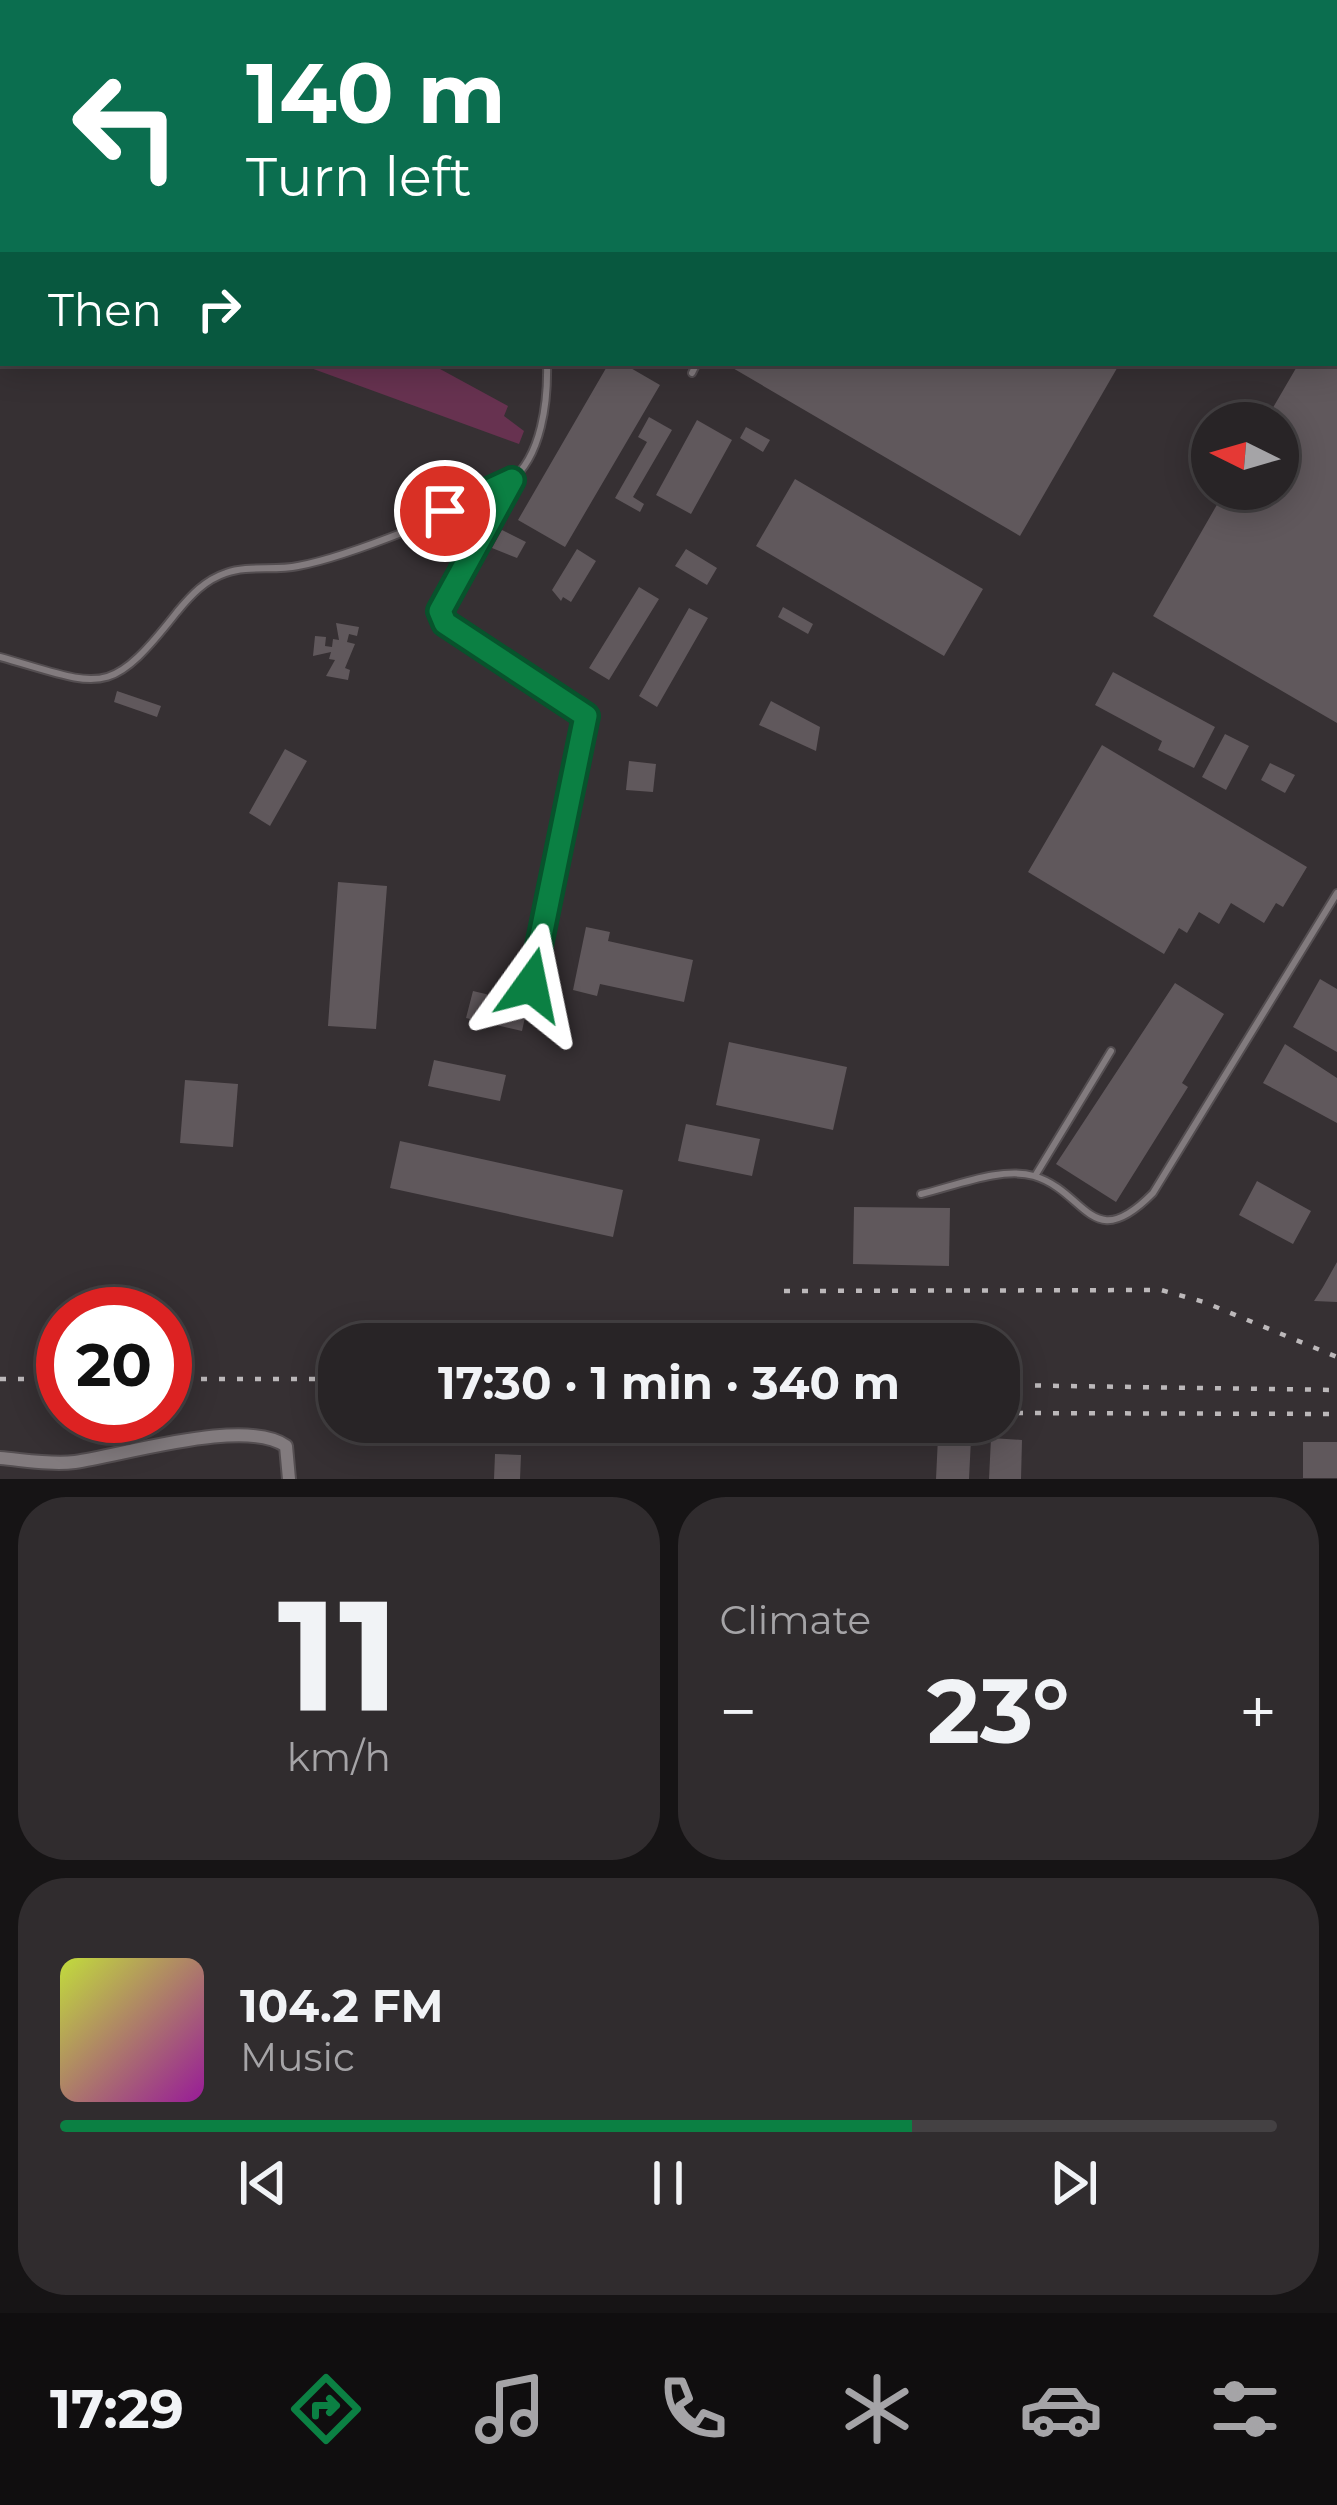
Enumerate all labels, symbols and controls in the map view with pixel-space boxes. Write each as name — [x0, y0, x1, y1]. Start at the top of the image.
text: 140 m — [246, 42, 506, 144]
icon: left — [48, 48, 204, 204]
text: Turn left — [246, 144, 472, 210]
icon: right — [186, 276, 252, 342]
text: Then — [48, 282, 162, 337]
north arrow — [1191, 402, 1299, 510]
map controls — [1191, 402, 1299, 510]
pin — [394, 460, 496, 562]
icon: arrive — [412, 478, 478, 544]
position arrow — [468, 922, 594, 1048]
speed limit sign: 20 — [36, 1287, 192, 1443]
text: 17:30 · 1 min · 340 m — [438, 1355, 900, 1410]
text: 11 — [278, 1560, 400, 1750]
text: Climate — [720, 1596, 871, 1644]
text: 23° — [927, 1656, 1070, 1766]
text: − — [720, 1671, 757, 1752]
text: + — [1239, 1671, 1277, 1752]
text: km/h — [287, 1733, 391, 1781]
text: 104.2 FM — [240, 1978, 443, 2033]
text: Music — [240, 2033, 355, 2081]
icon: previous — [230, 2150, 296, 2216]
icon: pause — [635, 2150, 701, 2216]
icon: next — [1041, 2150, 1107, 2216]
icon: directions — [284, 2367, 368, 2451]
icon: music — [468, 2367, 552, 2451]
icon: phone — [651, 2367, 735, 2451]
icon: climate — [835, 2367, 919, 2451]
icon: car — [1019, 2367, 1103, 2451]
icon: filters — [1203, 2367, 1287, 2451]
text: 17:29 — [50, 2376, 184, 2442]

